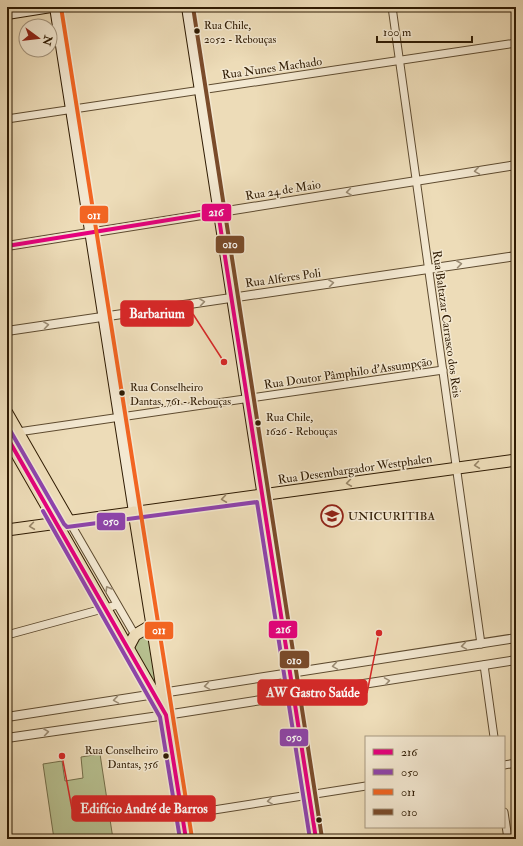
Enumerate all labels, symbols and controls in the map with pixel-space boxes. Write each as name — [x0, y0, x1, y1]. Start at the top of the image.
north arrow — [18, 18, 58, 58]
scale bar — [377, 18, 472, 44]
place label: Rua Chile, 2052 - Rebouças — [204, 19, 277, 46]
text: 100 m — [383, 25, 412, 40]
marker: Rua Chile, 2052 - Rebouças — [192, 26, 202, 36]
text: N — [39, 33, 55, 48]
street label: Rua Nunes Machado — [221, 54, 323, 83]
one-way arrow — [474, 166, 481, 175]
street label: Rua 24 de Maio — [244, 177, 322, 204]
one-way arrow — [346, 187, 352, 195]
line badge: 216 — [201, 203, 232, 222]
line badge: 011 — [79, 205, 109, 224]
text: 216 — [209, 206, 225, 219]
text: 011 — [87, 209, 101, 222]
line badge: 010 — [215, 235, 245, 254]
text: 010 — [222, 238, 238, 251]
street label: Rua Baltazar Carrasco dos Reis — [429, 250, 464, 399]
one-way arrow — [456, 260, 462, 269]
street label: Rua Alferes Poli — [244, 266, 322, 291]
one-way arrow — [327, 279, 334, 288]
one-way arrow — [199, 298, 205, 307]
callout: Barbarium — [121, 301, 193, 326]
text: Barbarium — [129, 306, 186, 322]
one-way arrow — [43, 321, 49, 330]
street label: Rua Doutor Pâmphilo d'Assumpção — [263, 354, 433, 393]
place label: Rua Conselheiro Dantas, 761 - Rebouças — [130, 381, 231, 408]
marker: Rua Conselheiro Dantas, 761 - Rebouças — [117, 388, 127, 398]
place label: Rua Chile, 1626 - Rebouças — [266, 411, 338, 438]
marker: Rua Chile, 1626 - Rebouças — [253, 418, 263, 428]
street label: Rua Desembargador Westphalen — [277, 451, 433, 488]
one-way arrow — [474, 460, 480, 469]
one-way arrow — [346, 478, 352, 487]
one-way arrow — [220, 494, 227, 503]
school or university icon: UNICURITIBA — [319, 503, 345, 529]
place label: UNICURITIBA — [348, 509, 435, 524]
line badge: 050 — [96, 512, 126, 531]
text: 050 — [103, 515, 119, 528]
one-way arrow — [29, 521, 35, 530]
one-way arrow — [106, 585, 113, 593]
line badge: 216 — [268, 620, 298, 639]
line badge: 011 — [144, 621, 174, 640]
text: 216 — [276, 623, 292, 636]
text: 011 — [152, 624, 166, 637]
one-way arrow — [461, 641, 467, 650]
line badge: 010 — [279, 650, 310, 669]
text: 010 — [286, 654, 302, 667]
one-way arrow — [332, 661, 338, 670]
one-way arrow — [384, 677, 390, 686]
callout: AW Gastro Saúde — [258, 680, 367, 705]
one-way arrow — [204, 681, 210, 690]
text: AW Gastro Saúde — [265, 685, 360, 701]
one-way arrow — [113, 695, 119, 704]
one-way arrow — [43, 728, 49, 737]
line badge: 050 — [279, 728, 309, 747]
text: 050 — [286, 731, 302, 744]
legend — [365, 736, 505, 828]
place label: Rua Conselheiro Dantas, 356 — [85, 744, 159, 771]
text: 216 — [401, 745, 418, 760]
marker: Rua Conselheiro Dantas, 356 — [161, 751, 171, 761]
text: 050 — [401, 765, 418, 780]
text: 011 — [401, 785, 416, 800]
callout: Edifício André de Barros — [72, 796, 215, 821]
one-way arrow — [267, 796, 273, 804]
text: Edifício André de Barros — [80, 801, 208, 817]
text: 010 — [401, 805, 417, 820]
unlabelled marker — [314, 815, 324, 825]

